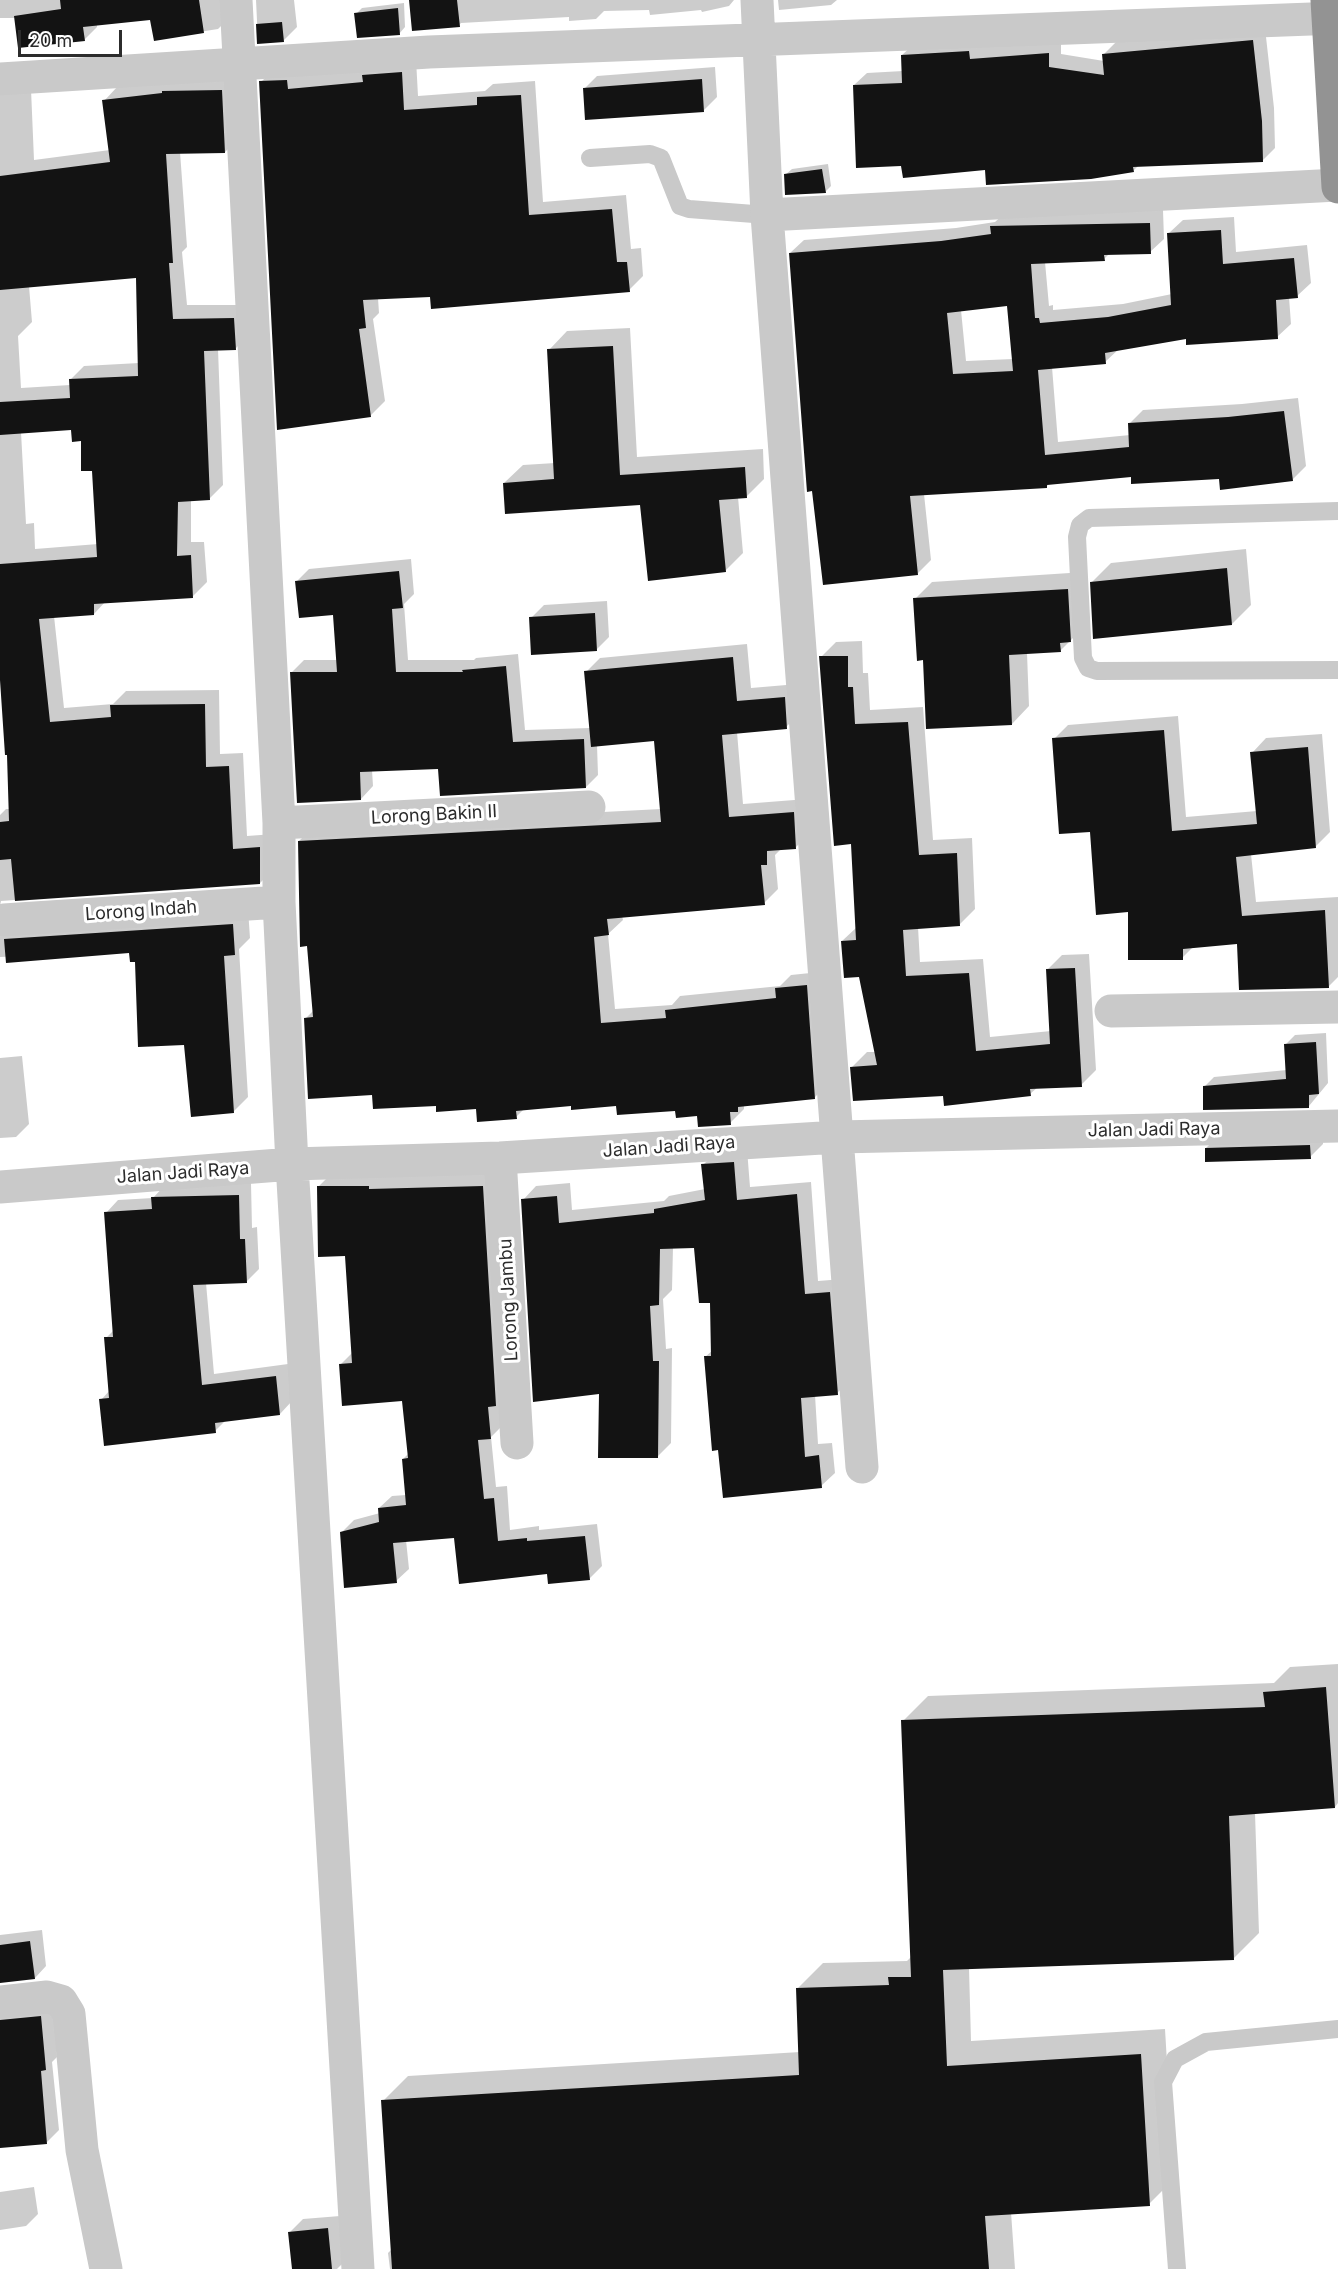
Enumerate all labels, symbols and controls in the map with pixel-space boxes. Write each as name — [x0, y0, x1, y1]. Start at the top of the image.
scale bar — [21, 18, 124, 56]
text: 20 m — [29, 30, 72, 51]
street label: Lorong Bakin II — [370, 801, 498, 829]
street label: Lorong Indah — [84, 896, 198, 926]
street label: Jalan Jadi Raya — [1087, 1118, 1221, 1142]
street label: Jalan Jadi Raya — [602, 1132, 736, 1162]
street label: Jalan Jadi Raya — [116, 1158, 250, 1188]
street label: Lorong Jambu — [495, 1238, 523, 1362]

